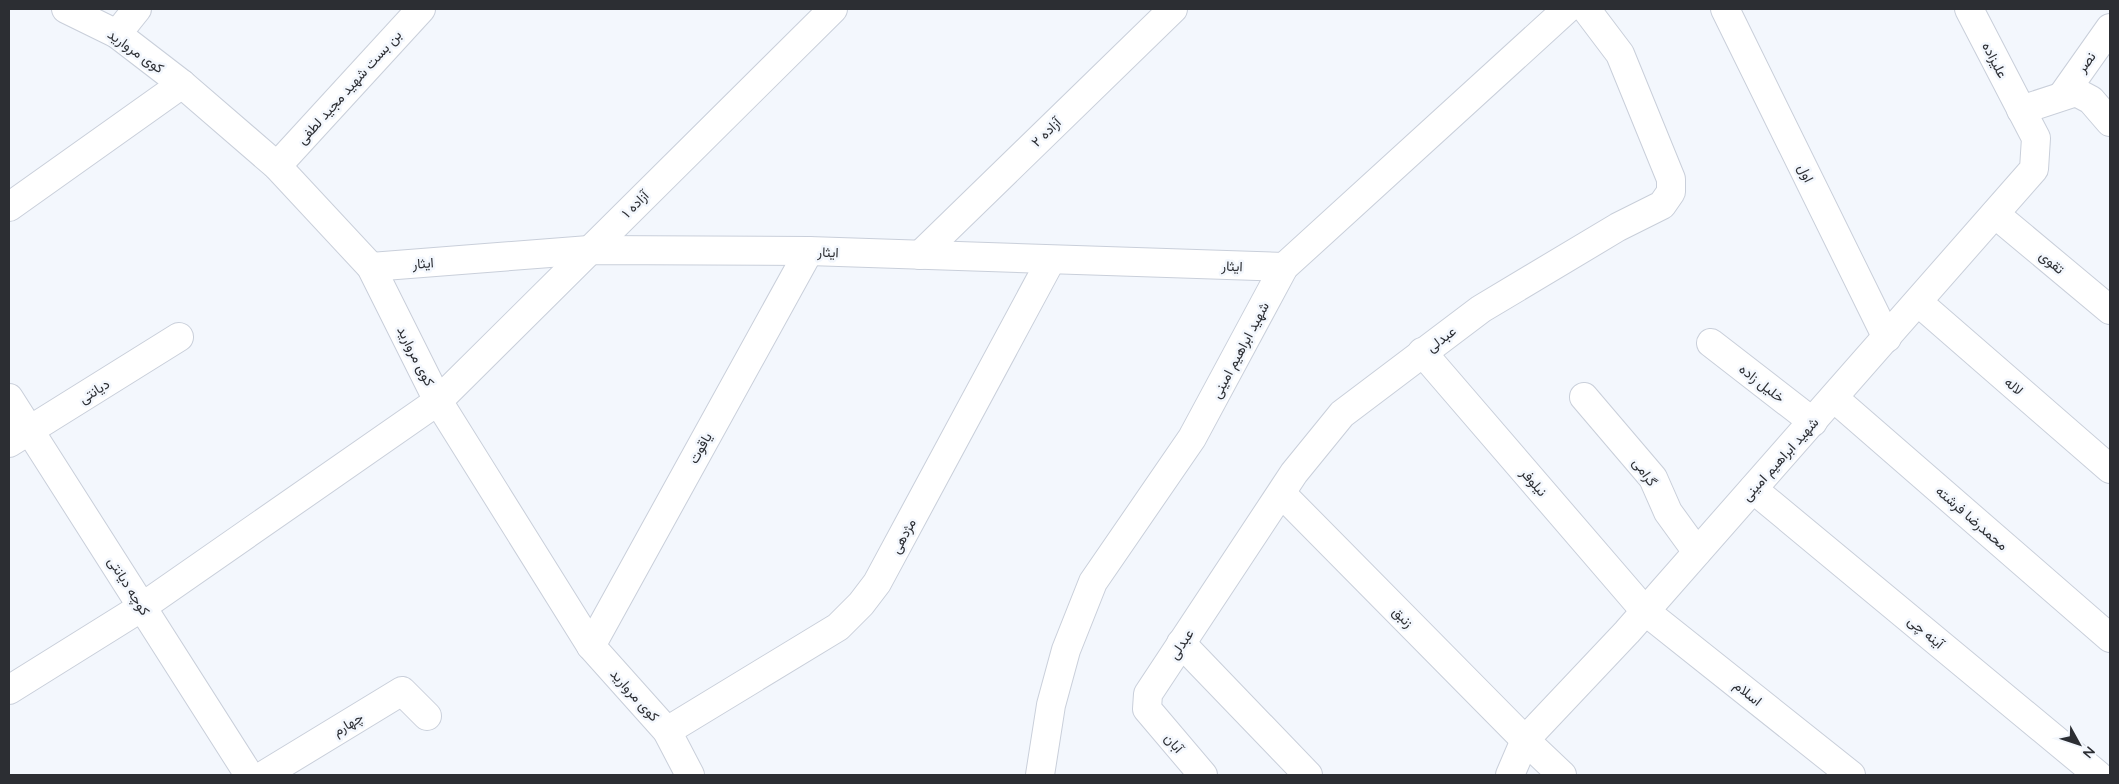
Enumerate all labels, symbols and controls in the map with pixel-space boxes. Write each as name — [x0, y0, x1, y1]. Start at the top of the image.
street label: کوی مروارید — [104, 25, 168, 77]
street label: بن بست شهید مجید لطفی — [293, 26, 405, 148]
street label: علیزاده — [1978, 39, 2012, 81]
street label: نصر — [2072, 48, 2100, 77]
street label: آزاده ۲ — [1027, 112, 1066, 151]
street label: اول — [1793, 161, 1818, 186]
street label: آزاده ۱ — [618, 185, 654, 221]
street label: ایثار — [816, 243, 839, 261]
street label: تقوی — [2036, 246, 2069, 278]
street label: ایثار — [411, 253, 434, 273]
street label: ایثار — [1220, 257, 1243, 275]
street label: شهید ابراهیم امینی — [1207, 299, 1273, 401]
street label: عبدلی — [1423, 322, 1459, 356]
street label: کوی مروارید — [393, 323, 439, 389]
street label: خلیل زاده — [1736, 360, 1788, 406]
street label: لاله — [2001, 373, 2027, 399]
street label: دیانتی — [75, 375, 113, 407]
street label: شهید ابراهیم امینی — [1738, 413, 1822, 505]
street label: یاقوت — [684, 429, 716, 467]
street label: گرامی — [1629, 454, 1661, 490]
street label: نیلوفر — [1516, 463, 1551, 500]
street label: محمدرضا فرشته — [1932, 482, 2012, 554]
street label: مژدهی — [886, 515, 920, 557]
street label: کوچه دیانتی — [103, 553, 154, 619]
street label: زنبق — [1389, 603, 1417, 631]
street label: آینه چی — [1904, 612, 1949, 654]
street label: عبدلی — [1165, 625, 1197, 663]
street label: کوی مروارید — [607, 665, 663, 725]
street label: اسلام — [1730, 676, 1766, 710]
street label: چهارم — [330, 708, 367, 741]
north arrow — [2054, 719, 2104, 769]
street label: آبان — [1160, 729, 1189, 758]
text: N — [2079, 743, 2099, 762]

